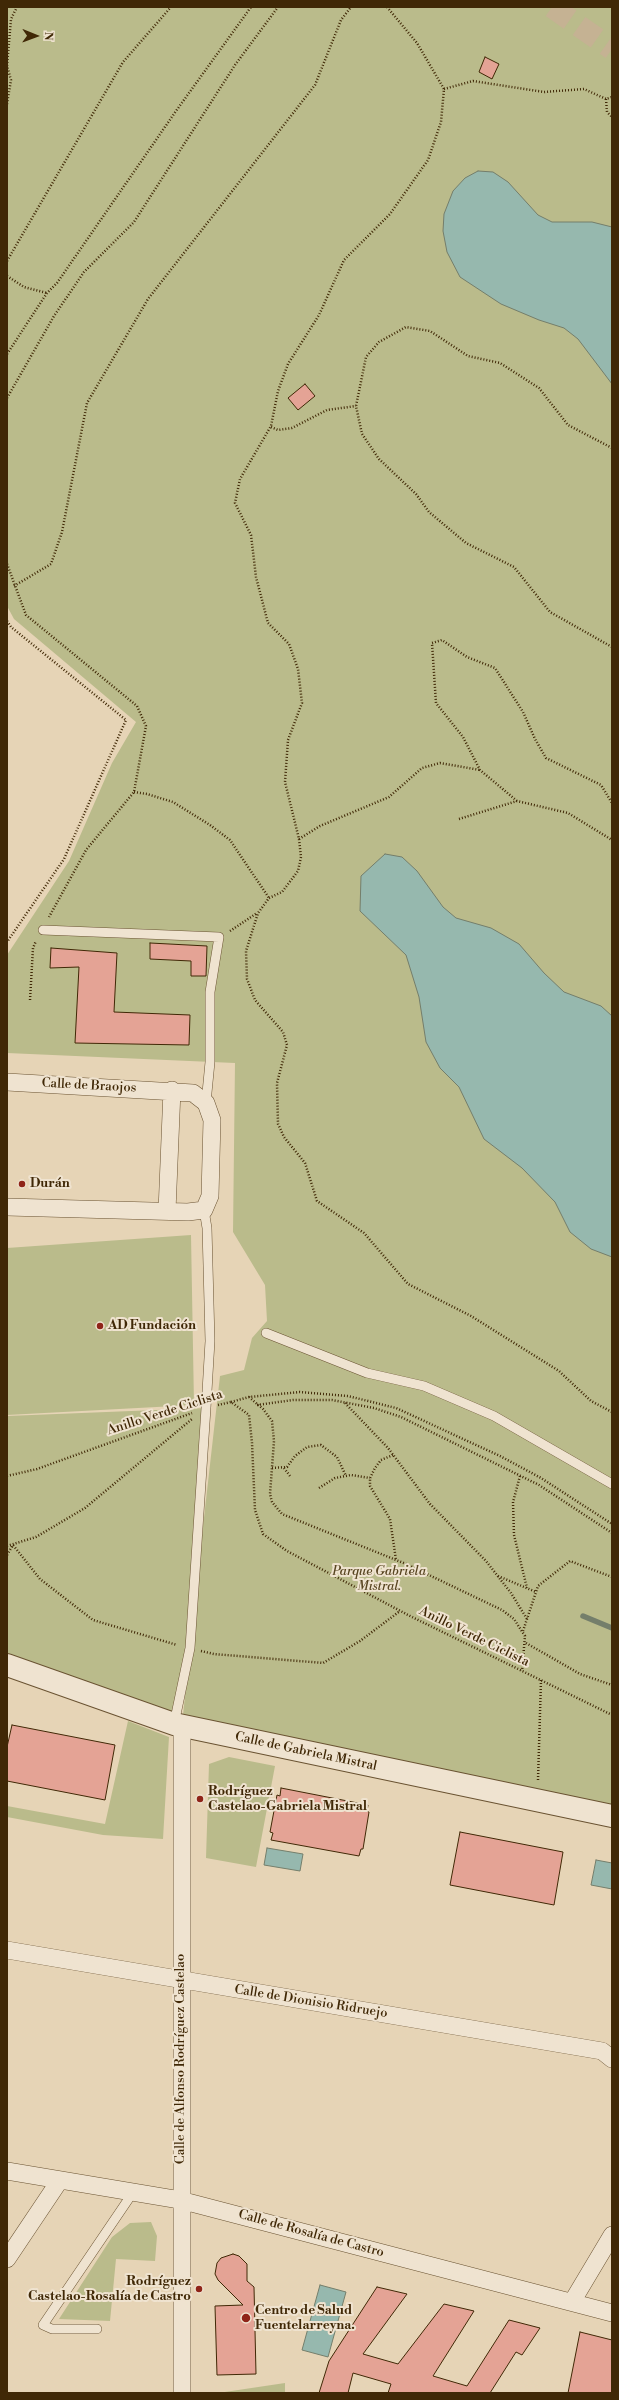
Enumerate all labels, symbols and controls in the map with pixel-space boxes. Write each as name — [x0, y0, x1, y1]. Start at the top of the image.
north arrow — [16, 16, 56, 56]
text: N — [41, 32, 55, 41]
street label: Calle de Braojos — [41, 1076, 137, 1096]
place label: Durán — [30, 1176, 70, 1192]
marker: Durán — [17, 1179, 27, 1189]
place label: AD Fundación — [108, 1318, 196, 1334]
marker: AD Fundación — [95, 1321, 105, 1331]
street label: Anillo Verde Ciclista — [105, 1387, 225, 1439]
park label: Parque Gabriela Mistral. — [332, 1564, 426, 1595]
street label: Anillo Verde Ciclista — [416, 1604, 532, 1670]
street label: Calle de Gabriela Mistral — [234, 1729, 378, 1775]
place label: Rodríguez Castelao-Gabriela Mistral — [208, 1784, 367, 1815]
marker: Rodríguez Castelao-Gabriela Mistral — [195, 1794, 205, 1804]
street label: Calle de Alfonso Rodríguez Castelao — [173, 1954, 189, 2164]
street label: Calle de Dionisio Ridruejo — [233, 1982, 389, 2022]
street label: Calle de Rosalía de Castro — [236, 2207, 386, 2261]
place label: Rodríguez Castelao-Rosalía de Castro — [28, 2274, 191, 2305]
marker: Rodríguez Castelao-Rosalía de Castro — [194, 2284, 204, 2294]
place label: Centro de Salud Fuentelarreyna. — [255, 2303, 355, 2334]
marker: Centro de Salud Fuentelarreyna. — [240, 2312, 252, 2324]

